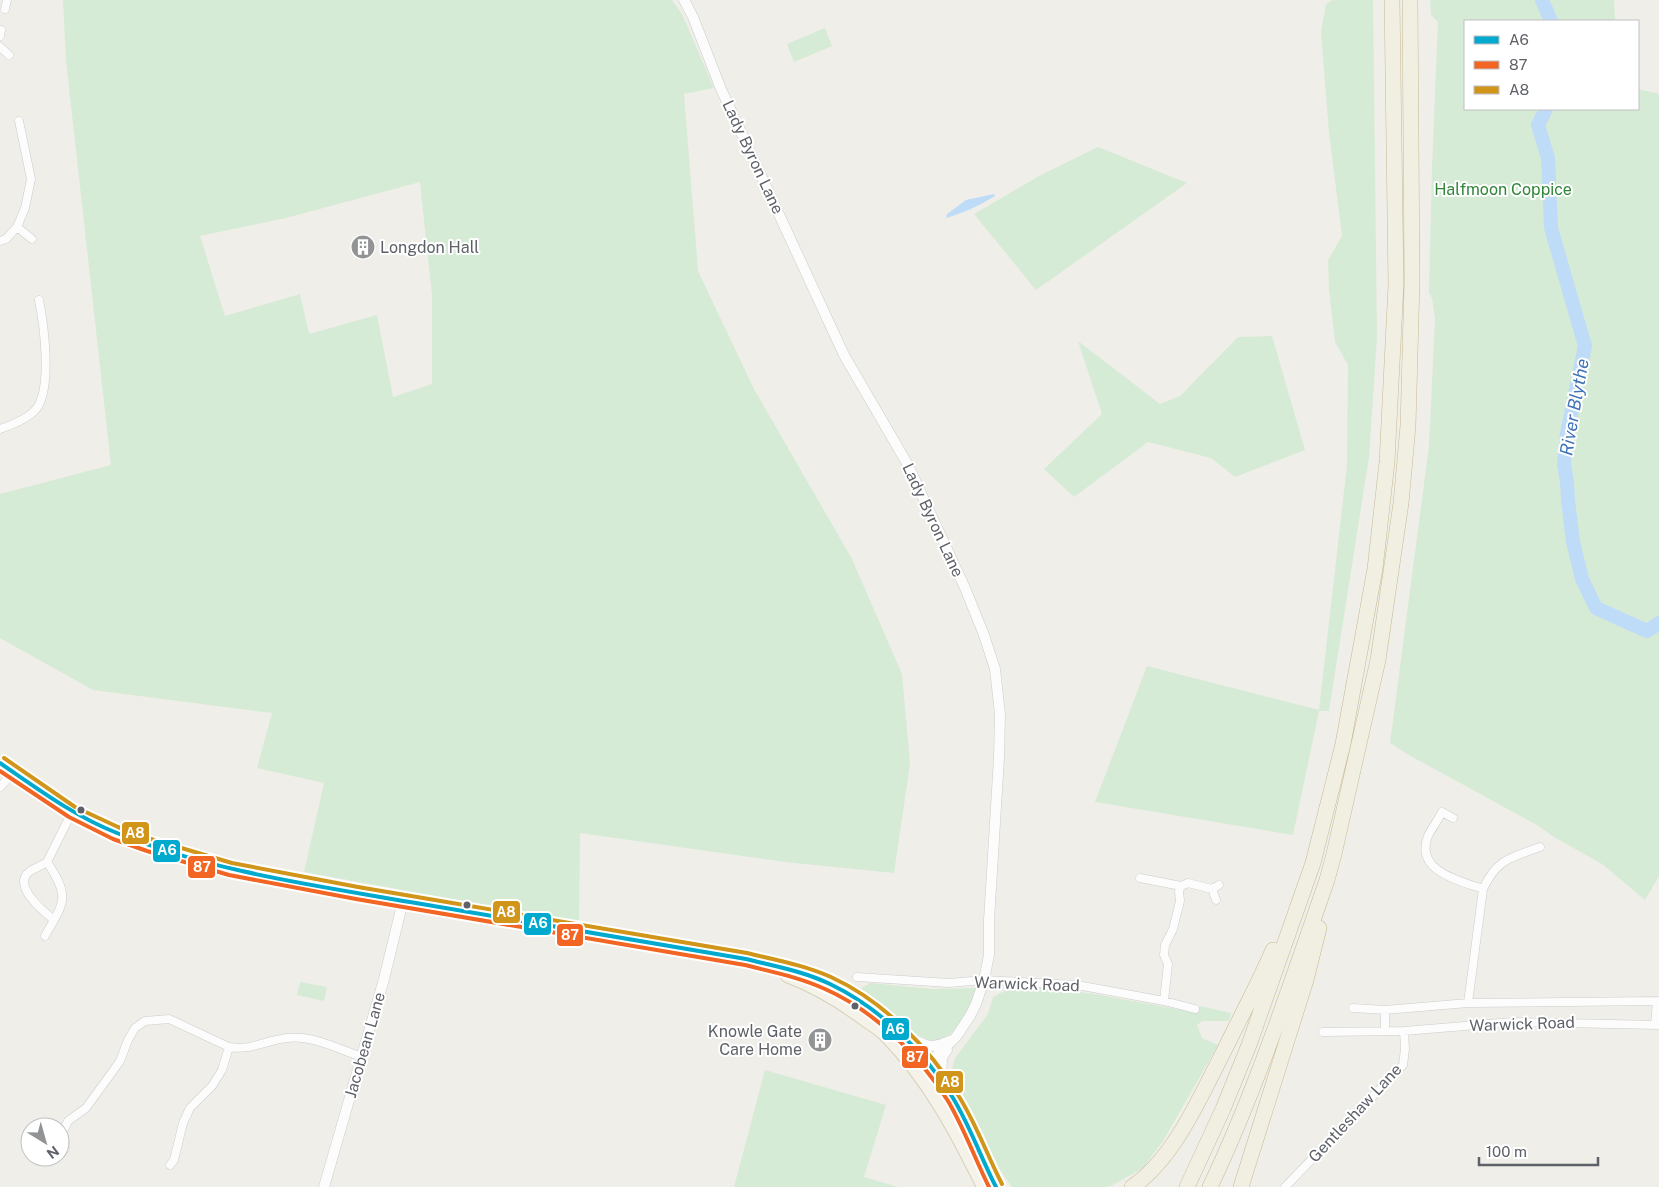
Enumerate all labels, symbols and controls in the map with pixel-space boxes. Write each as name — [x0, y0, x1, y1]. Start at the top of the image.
legend — [1464, 20, 1639, 110]
text: A6 — [1509, 31, 1529, 48]
text: 87 — [1509, 56, 1527, 73]
text: A8 — [1509, 81, 1529, 98]
street label: Lady Byron Lane — [718, 97, 788, 217]
park label: Halfmoon Coppice — [1434, 180, 1572, 199]
building icon: Longdon Hall — [350, 234, 376, 260]
place label: Longdon Hall — [380, 238, 479, 257]
water label: River Blythe — [1555, 357, 1593, 457]
street label: Lady Byron Lane — [898, 460, 968, 580]
unlabelled marker — [76, 805, 86, 815]
line badge: A8 — [121, 821, 150, 845]
text: A8 — [125, 825, 145, 841]
line badge: A6 — [152, 839, 181, 863]
text: A6 — [157, 842, 177, 858]
line badge: 87 — [187, 855, 216, 879]
text: 87 — [193, 859, 211, 875]
unlabelled marker — [462, 900, 472, 910]
line badge: A8 — [492, 900, 521, 924]
text: A8 — [496, 904, 516, 920]
line badge: A6 — [523, 912, 552, 936]
text: A6 — [528, 915, 548, 931]
line badge: 87 — [556, 923, 584, 947]
text: 87 — [561, 927, 579, 943]
street label: Warwick Road — [974, 973, 1080, 995]
street label: Jacobean Lane — [341, 990, 389, 1100]
unlabelled marker — [850, 1001, 860, 1011]
street label: Warwick Road — [1469, 1013, 1575, 1035]
line badge: A6 — [881, 1017, 910, 1041]
text: A6 — [885, 1021, 905, 1037]
place label: Knowle Gate Care Home — [708, 1022, 802, 1059]
building icon: Knowle Gate Care Home — [807, 1027, 833, 1053]
line badge: 87 — [901, 1045, 929, 1069]
text: 87 — [906, 1049, 924, 1065]
street label: Gentleshaw Lane — [1305, 1060, 1405, 1166]
line badge: A8 — [935, 1070, 964, 1094]
text: A8 — [940, 1074, 960, 1090]
north arrow — [20, 1117, 70, 1167]
scale bar — [1479, 1134, 1598, 1166]
text: N — [44, 1143, 62, 1162]
text: 100 m — [1486, 1143, 1527, 1160]

